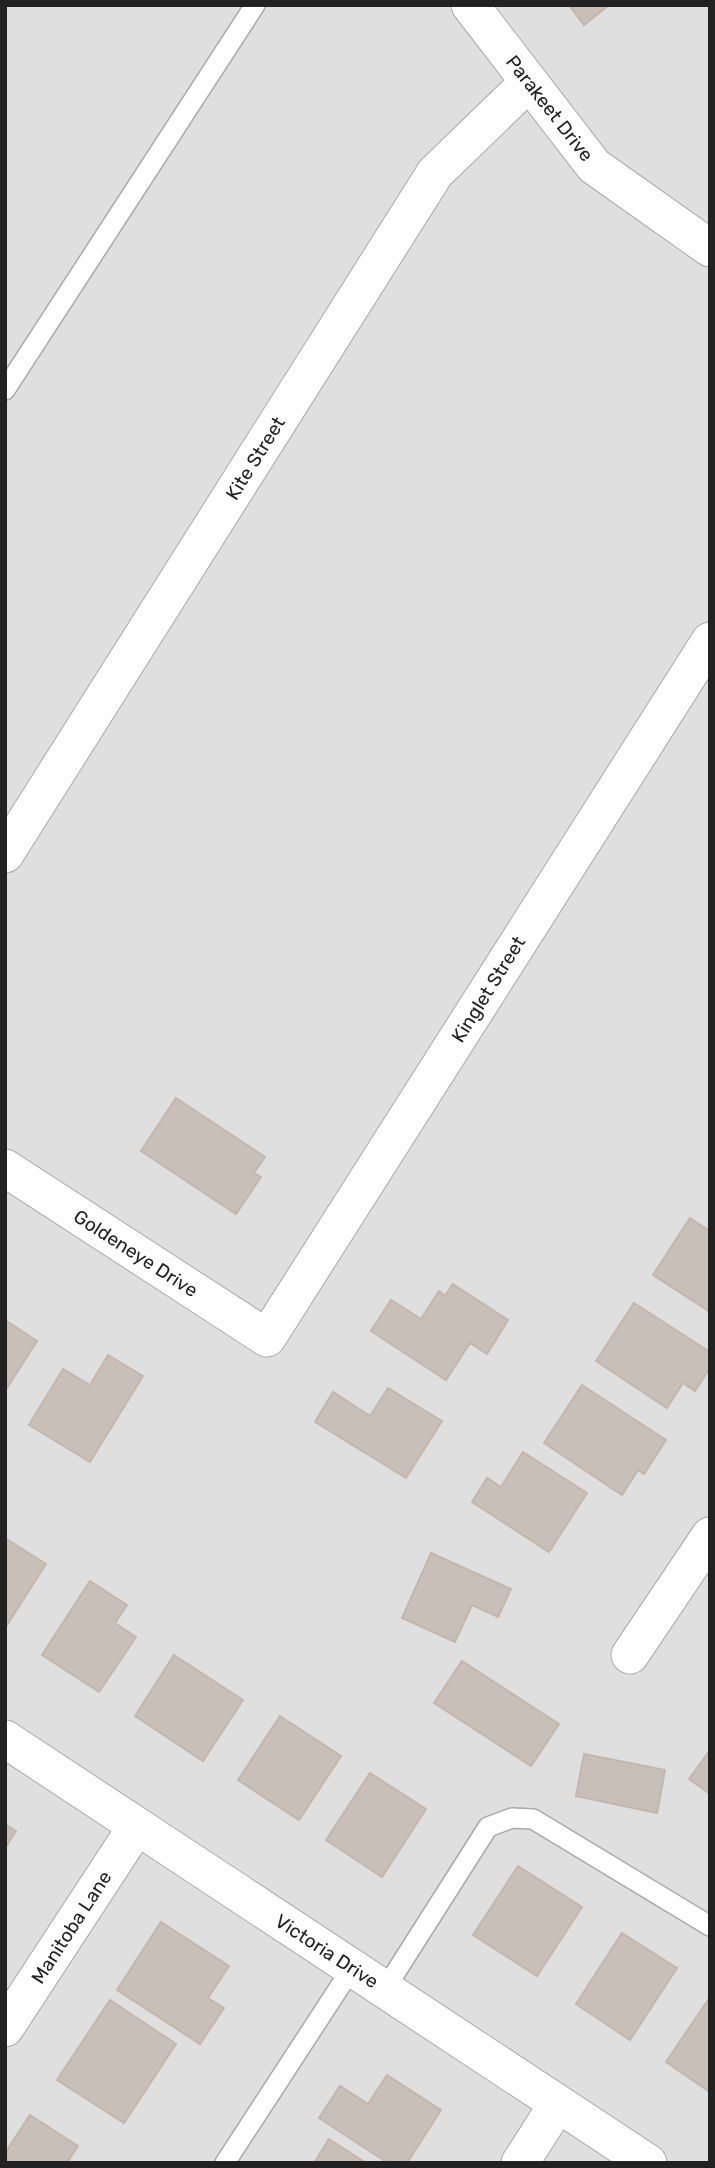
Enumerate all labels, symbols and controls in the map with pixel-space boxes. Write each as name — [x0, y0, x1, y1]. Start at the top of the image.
street label: Parakeet Drive — [501, 51, 598, 166]
street label: Kite Street — [221, 412, 290, 504]
street label: Kinglet Street — [447, 931, 531, 1047]
street label: Goldeneye Drive — [69, 1205, 202, 1302]
street label: Manitoba Lane — [26, 1867, 116, 1988]
street label: Victoria Drive — [271, 1910, 383, 1993]

